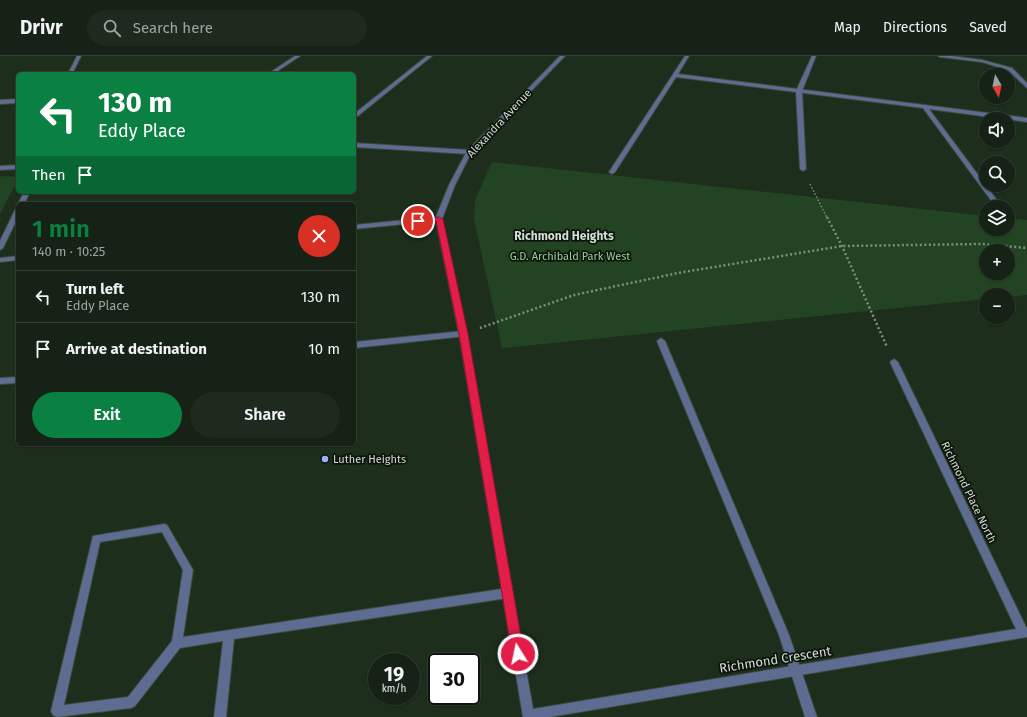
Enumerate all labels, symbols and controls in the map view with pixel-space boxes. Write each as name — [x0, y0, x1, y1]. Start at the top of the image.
search box — [87, 10, 367, 46]
text: Drivr — [20, 16, 63, 39]
icon: search — [101, 17, 123, 39]
text: Search here — [133, 19, 213, 37]
text: Map — [834, 19, 861, 36]
text: Directions — [883, 19, 947, 36]
text: Saved — [969, 19, 1007, 36]
north arrow — [979, 68, 1015, 104]
map controls — [979, 68, 1015, 324]
text: 130 m — [98, 86, 172, 119]
street label: Alexandra Avenue — [464, 86, 534, 160]
icon: left — [32, 88, 84, 140]
button: sound — [979, 112, 1015, 148]
text: Eddy Place — [98, 120, 186, 142]
button: search — [979, 156, 1015, 192]
icon: arrive — [74, 164, 96, 186]
text: Then — [32, 166, 66, 184]
button: layers — [979, 200, 1015, 236]
pin — [401, 204, 435, 238]
icon: arrive — [407, 210, 429, 232]
text: 1 min — [32, 215, 90, 243]
button: close — [298, 215, 340, 257]
district label: Richmond Heights — [514, 229, 614, 243]
text: 140 m · 10:25 — [32, 244, 105, 259]
button: + — [979, 244, 1015, 280]
park label: G.D. Archibald Park West — [510, 250, 630, 263]
text: Turn left — [66, 280, 124, 298]
icon: left — [32, 286, 54, 308]
text: 130 m — [301, 288, 340, 306]
button: − — [979, 288, 1015, 324]
text: Eddy Place — [66, 298, 129, 313]
icon: arrive — [32, 338, 54, 360]
text: Arrive at destination — [66, 340, 207, 358]
text: 10 m — [308, 340, 340, 358]
button: Exit — [32, 392, 182, 438]
button: Share — [190, 392, 340, 438]
street label: Richmond Place North — [938, 439, 999, 545]
place label: Luther Heights — [333, 453, 406, 466]
marker: Luther Heights — [320, 454, 330, 464]
position arrow — [497, 633, 539, 675]
street label: Richmond Crescent — [718, 643, 832, 676]
speed limit sign: 30 — [428, 653, 480, 705]
text: 19 — [384, 662, 404, 686]
text: km/h — [382, 683, 406, 695]

